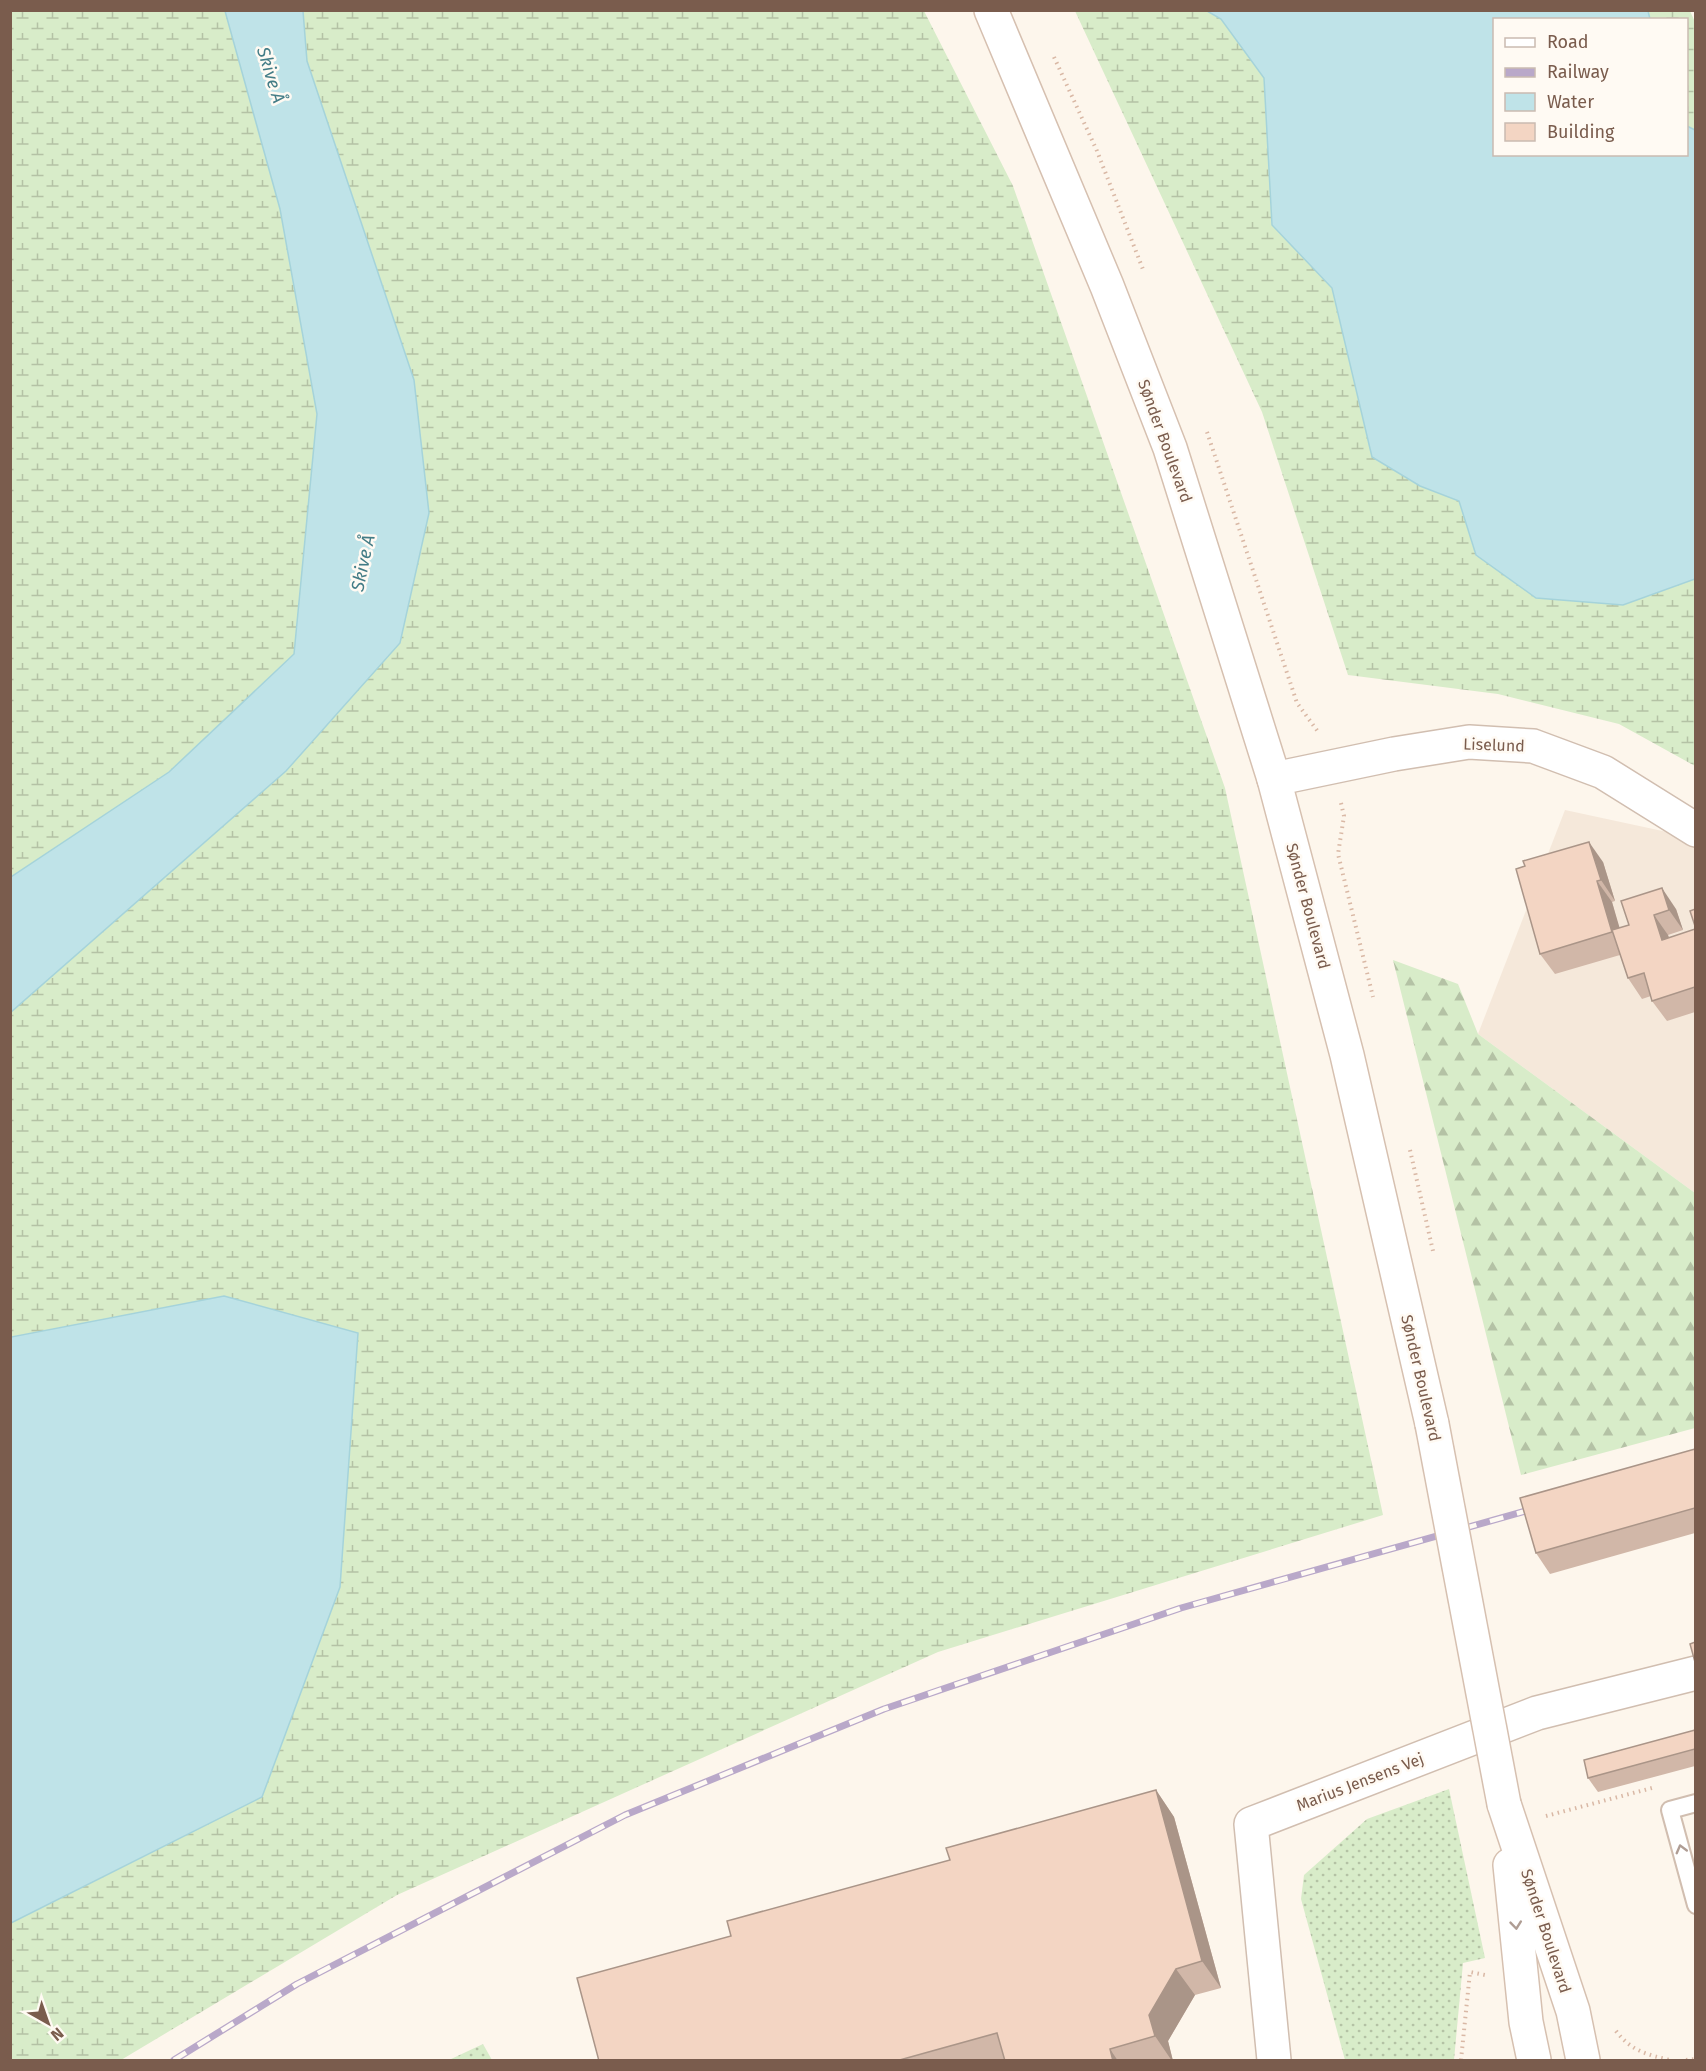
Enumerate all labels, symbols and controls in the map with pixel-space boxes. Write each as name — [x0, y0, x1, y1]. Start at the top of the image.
legend — [1493, 18, 1688, 156]
text: Road — [1547, 31, 1589, 53]
water label: Skive Å — [252, 43, 291, 106]
text: Railway — [1547, 61, 1609, 83]
text: Water — [1547, 91, 1594, 113]
text: Building — [1547, 121, 1615, 143]
street label: Sønder Boulevard — [1134, 377, 1196, 505]
water label: Skive Å — [345, 532, 380, 594]
street label: Liselund — [1463, 734, 1525, 756]
street label: Sønder Boulevard — [1282, 841, 1334, 971]
street label: Sønder Boulevard — [1397, 1313, 1445, 1443]
street label: Marius Jensens Vej — [1294, 1749, 1426, 1815]
one-way arrow — [1675, 1844, 1688, 1854]
street label: Sønder Boulevard — [1517, 1867, 1575, 1995]
one-way arrow — [1509, 1920, 1522, 1929]
north arrow — [18, 1993, 78, 2053]
text: N — [47, 2023, 67, 2045]

